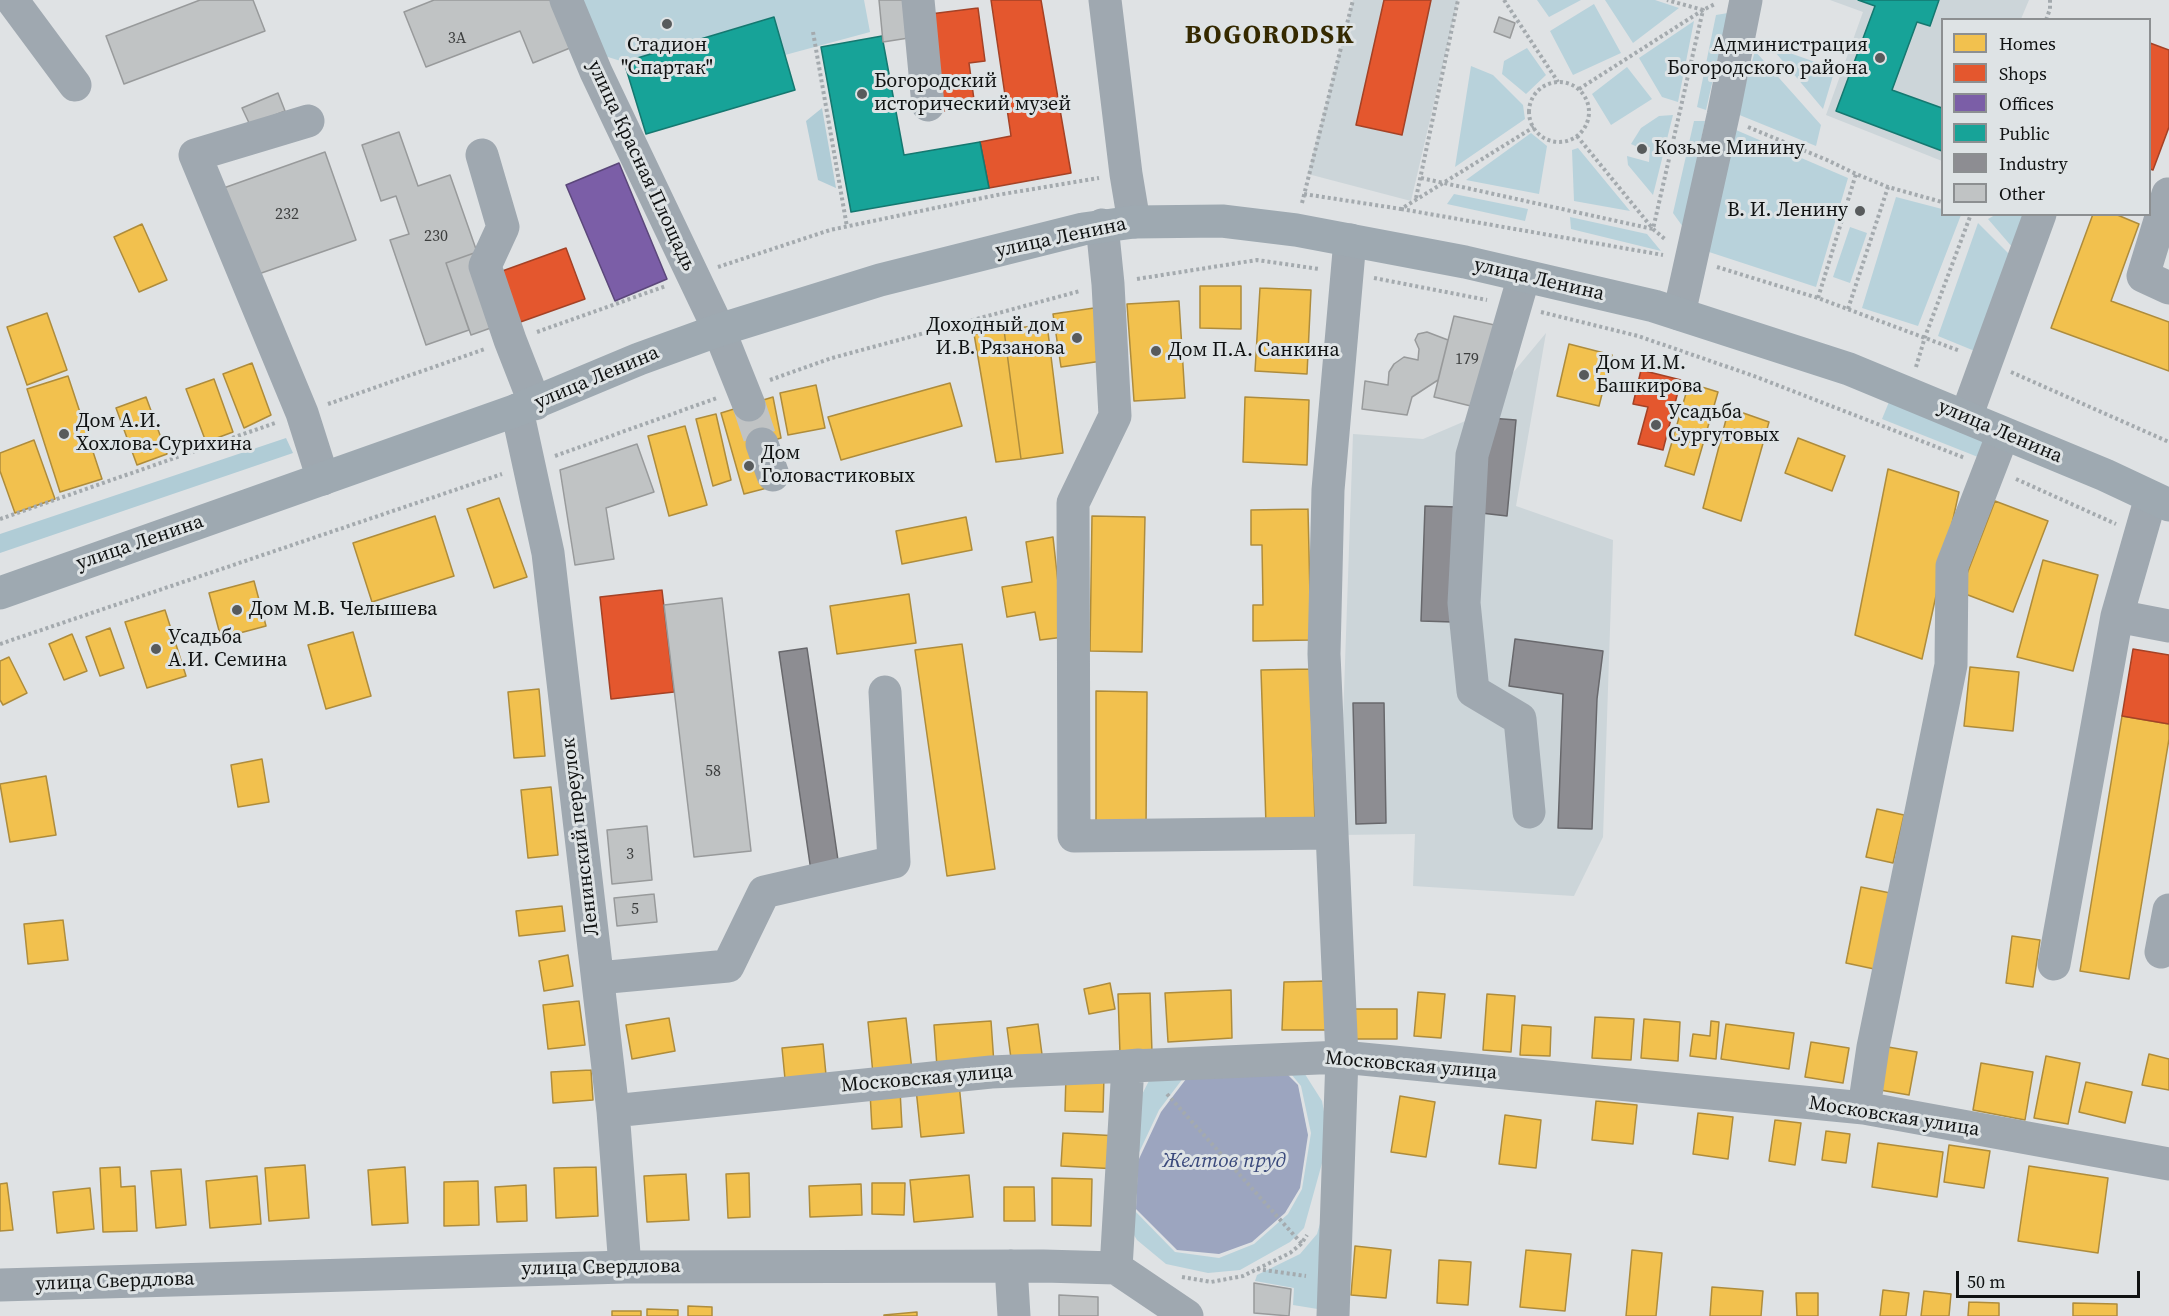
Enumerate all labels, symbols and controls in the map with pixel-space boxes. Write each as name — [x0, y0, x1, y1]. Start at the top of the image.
marker: Стадион "Спартак" — [660, 17, 674, 31]
legend — [1941, 18, 2151, 216]
district label: BOGORODSK — [1185, 20, 1355, 52]
house number: 3А — [448, 29, 466, 49]
text: Homes — [1999, 31, 2056, 56]
place label: Стадион "Спартак" — [621, 34, 713, 81]
place label: Администрация Богородского района — [1667, 34, 1868, 81]
marker: Администрация Богородского района — [1873, 51, 1887, 65]
street label: улица Красная Площадь — [582, 57, 700, 275]
text: Shops — [1999, 61, 2047, 86]
place label: Богородский исторический музей — [874, 70, 1071, 117]
marker: Богородский исторический музей — [855, 87, 869, 101]
text: Offices — [1999, 91, 2054, 116]
text: Public — [1999, 121, 2050, 146]
place label: Козьме Минину — [1654, 137, 1805, 161]
marker: Козьме Минину — [1635, 142, 1649, 156]
text: Industry — [1999, 151, 2068, 176]
text: Other — [1999, 181, 2045, 206]
place label: В. И. Ленину — [1727, 199, 1848, 223]
marker: В. И. Ленину — [1853, 204, 1867, 218]
house number: 232 — [275, 205, 299, 225]
street label: улица Ленина — [993, 212, 1129, 264]
house number: 230 — [424, 227, 448, 247]
street label: улица Ленина — [1472, 253, 1606, 307]
place label: Доходный дом И.В. Рязанова — [926, 314, 1065, 361]
marker: Доходный дом И.В. Рязанова — [1070, 331, 1084, 345]
place label: Дом П.А. Санкина — [1168, 339, 1340, 363]
street label: улица Ленина — [531, 341, 663, 415]
marker: Дом П.А. Санкина — [1149, 344, 1163, 358]
house number: 179 — [1455, 350, 1479, 370]
place label: Дом И.М. Башкирова — [1596, 352, 1702, 399]
marker: Дом И.М. Башкирова — [1577, 368, 1591, 382]
street label: улица Ленина — [1934, 395, 2066, 469]
place label: Усадьба Сургутовых — [1668, 401, 1779, 448]
place label: Дом А.И. Хохлова-Сурихина — [76, 410, 252, 457]
marker: Усадьба Сургутовых — [1649, 418, 1663, 432]
marker: Дом А.И. Хохлова-Сурихина — [57, 427, 71, 441]
place label: Дом Головастиковых — [761, 442, 915, 489]
marker: Дом Головастиковых — [742, 459, 756, 473]
street label: улица Ленина — [73, 510, 207, 576]
place label: Дом М.В. Челышева — [249, 598, 437, 622]
marker: Дом М.В. Челышева — [230, 603, 244, 617]
place label: Усадьба А.И. Семина — [168, 626, 287, 673]
marker: Усадьба А.И. Семина — [149, 642, 163, 656]
street label: Ленинский переулок — [557, 737, 605, 937]
house number: 58 — [705, 762, 721, 782]
house number: 3 — [626, 845, 634, 865]
house number: 5 — [631, 900, 639, 920]
street label: Московская улица — [1324, 1047, 1498, 1085]
street label: Московская улица — [840, 1060, 1014, 1098]
street label: Московская улица — [1807, 1092, 1981, 1142]
water label: Желтов пруд — [1162, 1149, 1286, 1175]
street label: улица Свердлова — [521, 1255, 681, 1281]
scale bar — [1959, 1259, 2144, 1297]
street label: улица Свердлова — [35, 1267, 195, 1297]
text: 50 m — [1967, 1269, 2005, 1294]

